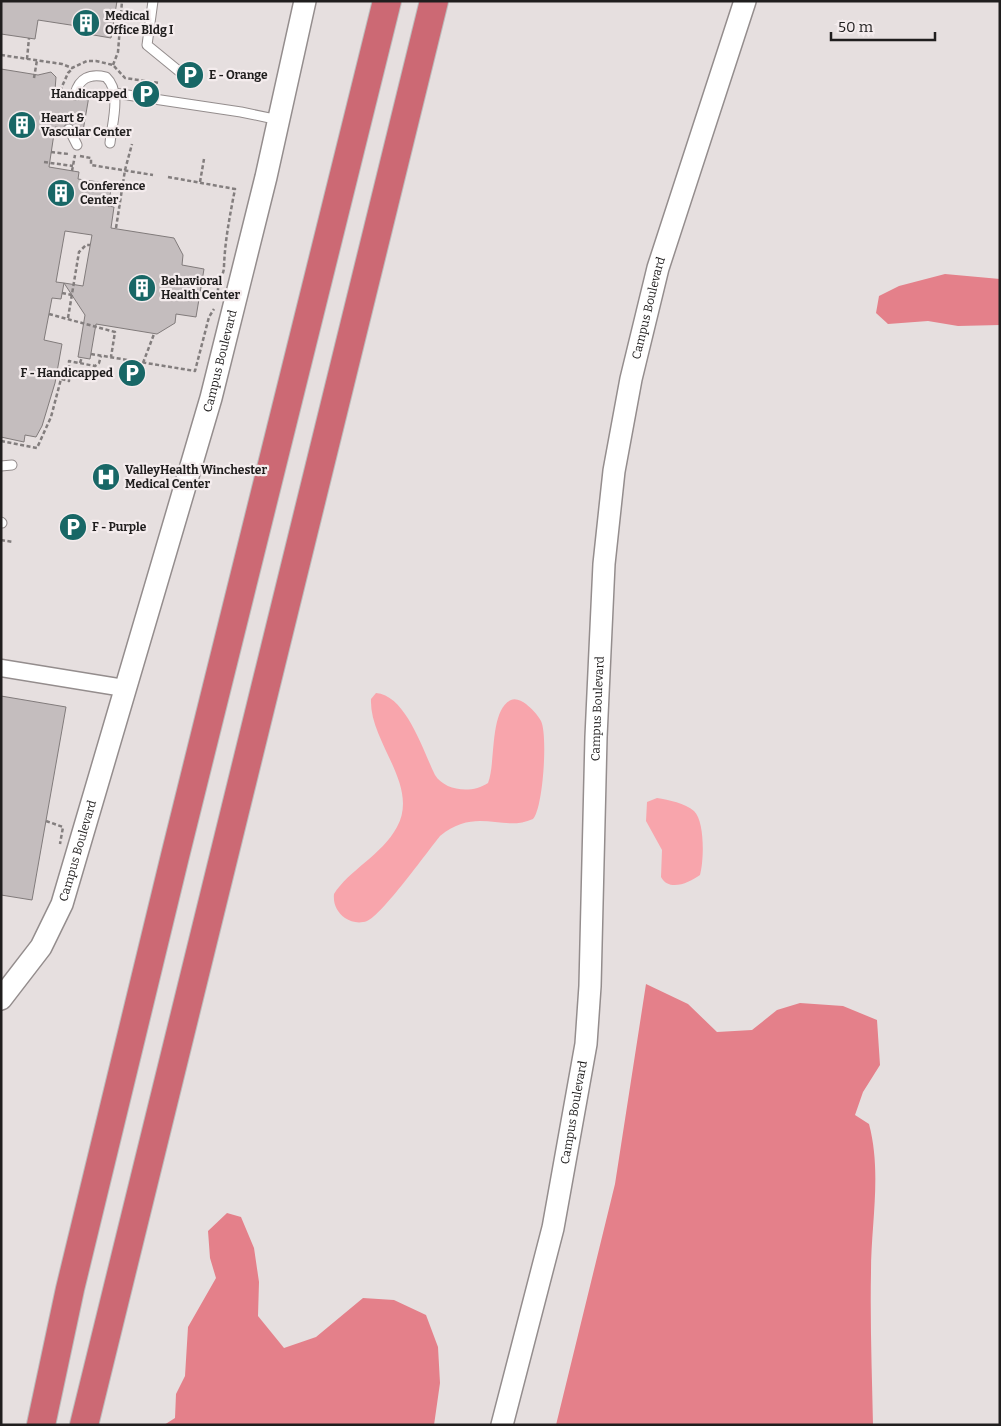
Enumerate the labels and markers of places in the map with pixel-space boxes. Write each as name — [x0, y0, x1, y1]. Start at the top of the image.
building icon: Medical Office Bldg I — [71, 8, 101, 38]
place label: Medical Office Bldg I — [105, 9, 173, 37]
parking icon: E - Orange — [175, 60, 205, 90]
place label: E - Orange — [209, 68, 268, 82]
parking icon: Handicapped — [131, 79, 161, 109]
place label: Handicapped — [51, 87, 128, 101]
building icon: Heart & Vascular Center — [7, 110, 37, 140]
place label: Heart & Vascular Center — [41, 111, 132, 139]
building icon: Conference Center — [46, 178, 76, 208]
place label: Conference Center — [80, 179, 146, 207]
building icon: Behavioral Health Center — [127, 273, 157, 303]
place label: Behavioral Health Center — [161, 274, 241, 302]
parking icon: F - Handicapped — [117, 358, 147, 388]
place label: F - Handicapped — [21, 366, 114, 380]
hospital icon: ValleyHealth Winchester Medical Center — [91, 462, 121, 492]
place label: ValleyHealth Winchester Medical Center — [125, 463, 267, 491]
parking icon: F - Purple — [58, 512, 88, 542]
place label: F - Purple — [92, 520, 147, 534]

